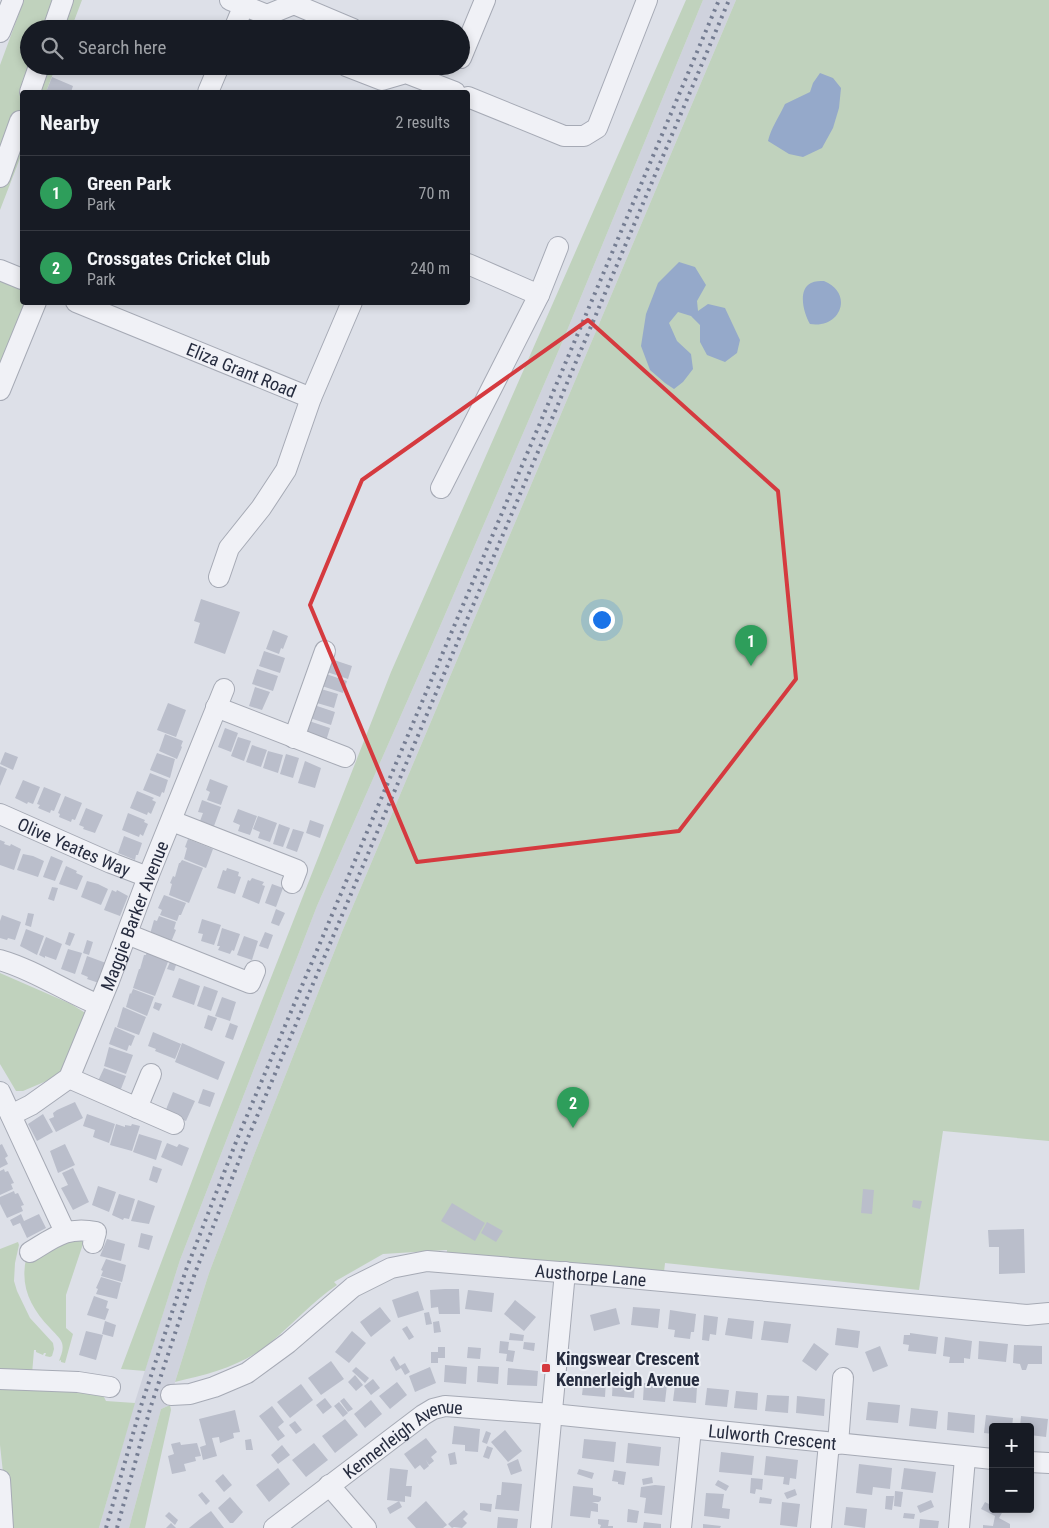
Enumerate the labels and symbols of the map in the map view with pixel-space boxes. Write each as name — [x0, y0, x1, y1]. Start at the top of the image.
street label: Eliza Grant Road — [184, 338, 300, 401]
your location — [589, 607, 615, 633]
pin: 1 — [735, 625, 767, 666]
street label: Olive Yeates Way — [15, 813, 134, 880]
street label: Maggie Barker Avenue — [96, 838, 172, 993]
pin: 2 — [557, 1087, 589, 1128]
street label: Austhorpe Lane — [534, 1260, 647, 1290]
place label: Kingswear Crescent Kennerleigh Avenue — [556, 1348, 700, 1390]
marker: Kingswear Crescent Kennerleigh Avenue — [540, 1362, 552, 1374]
street label: Kennerleigh Avenue — [339, 1396, 464, 1482]
street label: Lulworth Crescent — [707, 1420, 838, 1453]

